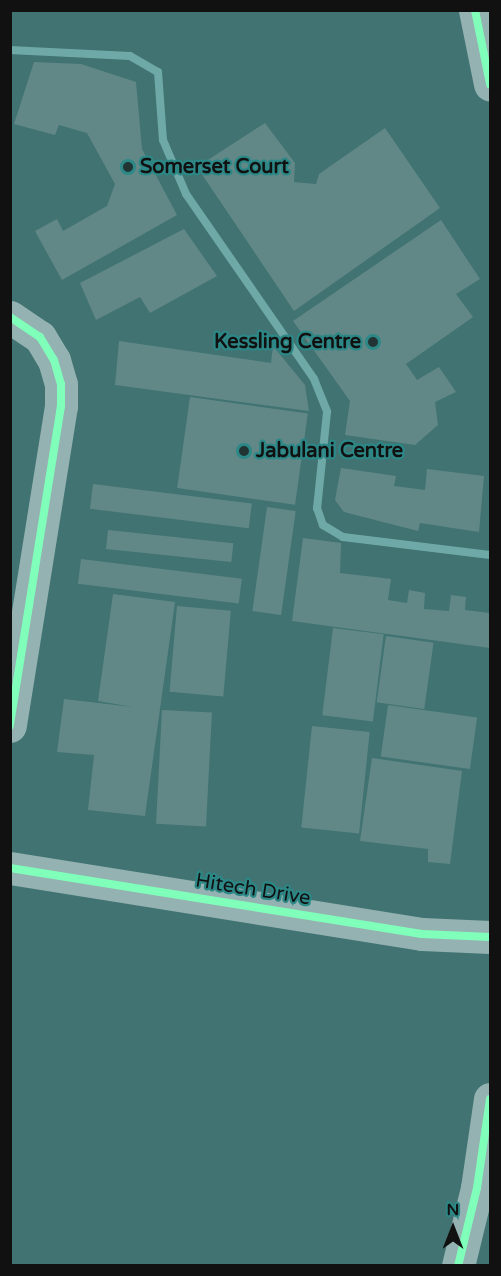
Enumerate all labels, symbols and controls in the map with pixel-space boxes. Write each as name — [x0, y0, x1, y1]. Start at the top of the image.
place label: Somerset Court — [140, 155, 289, 179]
marker: Somerset Court — [121, 160, 135, 174]
place label: Kessling Centre — [214, 330, 361, 354]
marker: Kessling Centre — [366, 335, 380, 349]
place label: Jabulani Centre — [256, 439, 403, 463]
marker: Jabulani Centre — [237, 444, 251, 458]
street label: Hitech Drive — [194, 869, 312, 911]
north arrow — [423, 1198, 483, 1258]
text: N — [447, 1200, 459, 1220]

